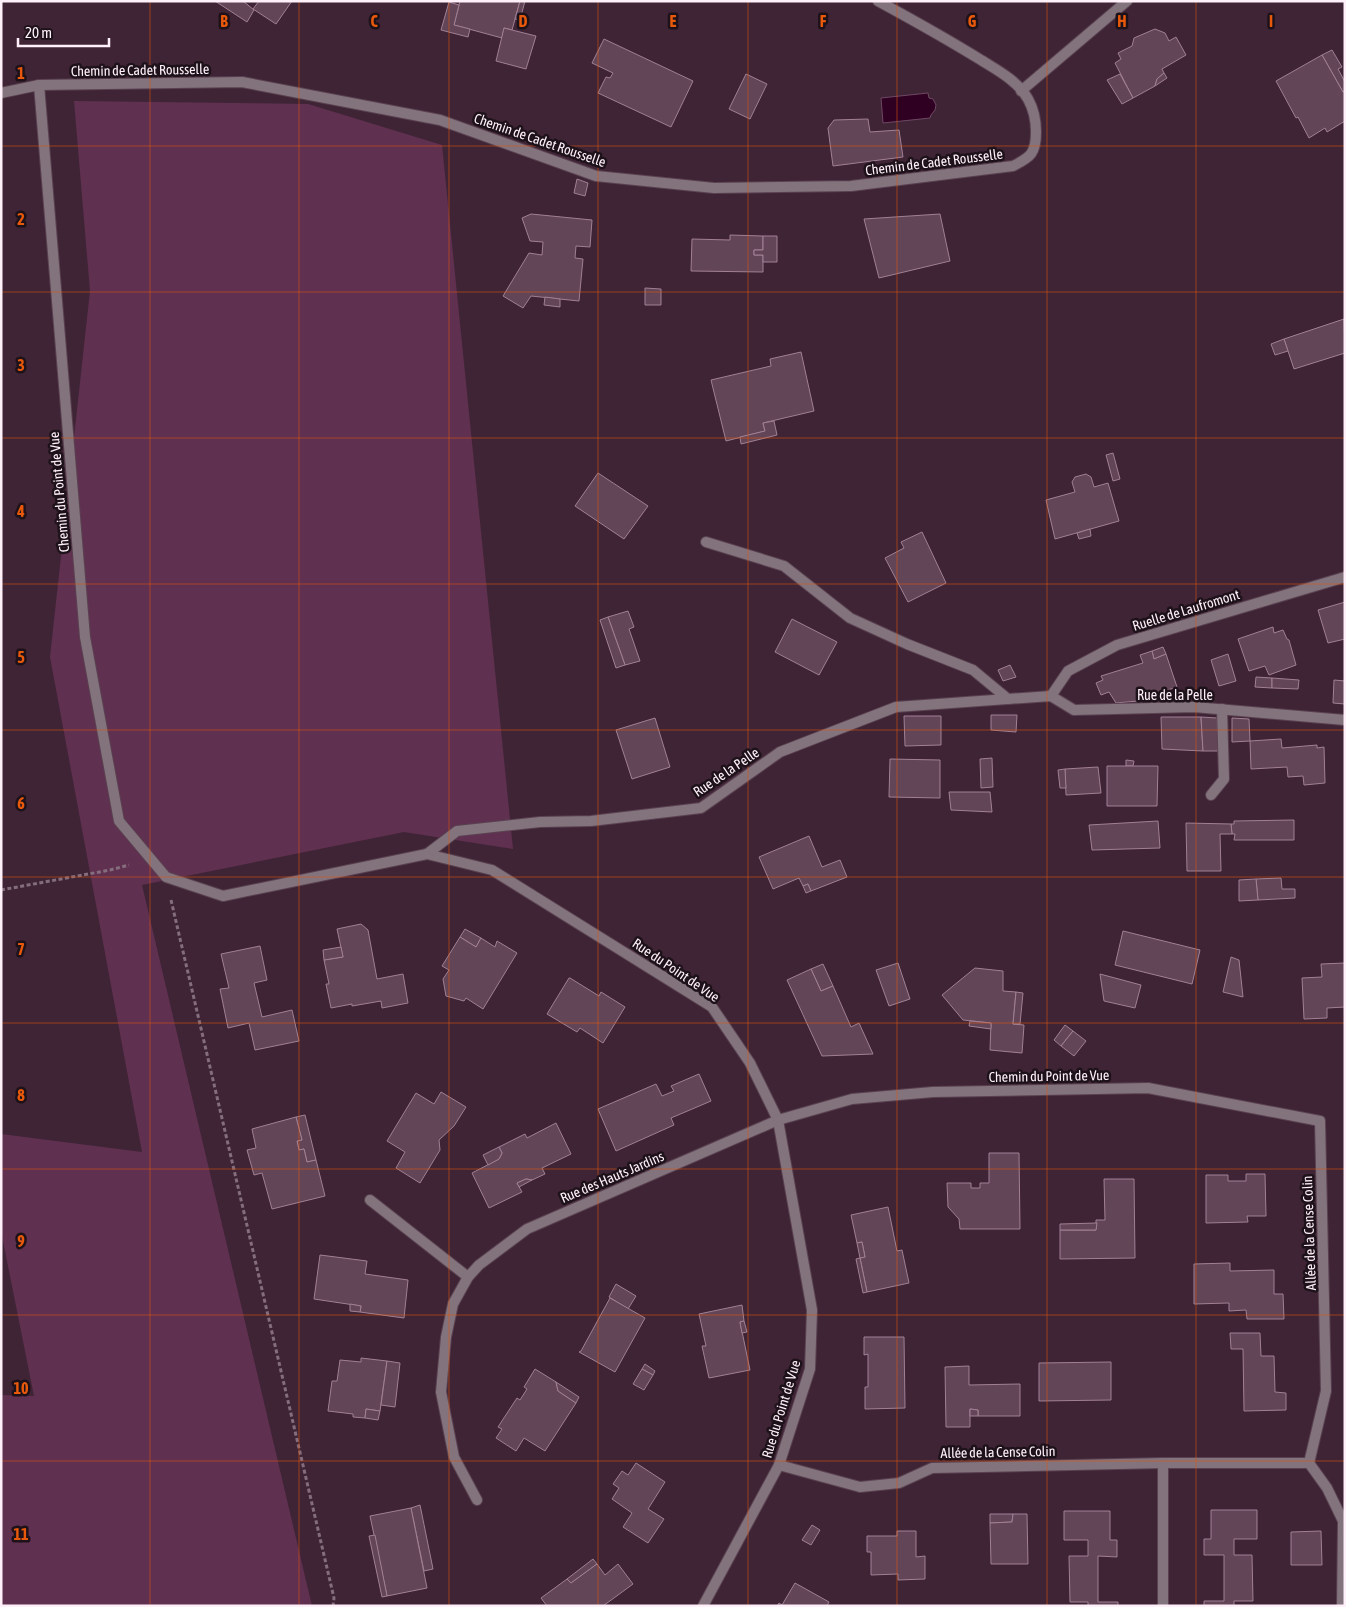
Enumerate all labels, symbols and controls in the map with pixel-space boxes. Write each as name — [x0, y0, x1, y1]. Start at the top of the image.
text: B — [220, 12, 228, 30]
text: C — [370, 12, 378, 30]
text: D — [519, 12, 528, 30]
text: E — [670, 12, 677, 30]
text: F — [820, 12, 827, 30]
text: G — [968, 12, 977, 30]
text: H — [1117, 12, 1127, 30]
text: I — [1269, 12, 1273, 30]
scale bar — [18, 15, 109, 47]
text: 20 m — [25, 24, 52, 41]
street label: Chemin de Cadet Rousselle — [71, 61, 209, 79]
text: 1 — [17, 64, 25, 82]
street label: Chemin de Cadet Rousselle — [472, 110, 608, 170]
street label: Chemin de Cadet Rousselle — [864, 146, 1004, 178]
text: 2 — [17, 210, 25, 228]
text: 3 — [17, 356, 25, 374]
street label: Chemin du Point de Vue — [46, 431, 72, 553]
text: 4 — [16, 502, 25, 520]
street label: Ruelle de Laufromont — [1130, 586, 1242, 634]
text: 5 — [17, 648, 25, 666]
street label: Rue de la Pelle — [1137, 687, 1213, 703]
street label: Rue de la Pelle — [690, 744, 762, 800]
text: 6 — [17, 794, 25, 812]
street label: Rue du Point de Vue — [630, 935, 722, 1005]
text: 7 — [17, 940, 25, 958]
street label: Chemin du Point de Vue — [989, 1067, 1109, 1085]
text: 8 — [17, 1086, 25, 1104]
street label: Rue des Hauts Jardins — [558, 1148, 666, 1206]
street label: Allée de la Cense Colin — [1299, 1175, 1319, 1291]
text: 9 — [17, 1232, 25, 1250]
street label: Rue du Point de Vue — [759, 1358, 803, 1460]
text: 10 — [13, 1379, 29, 1397]
street label: Allée de la Cense Colin — [940, 1443, 1056, 1461]
text: 11 — [13, 1525, 29, 1543]

